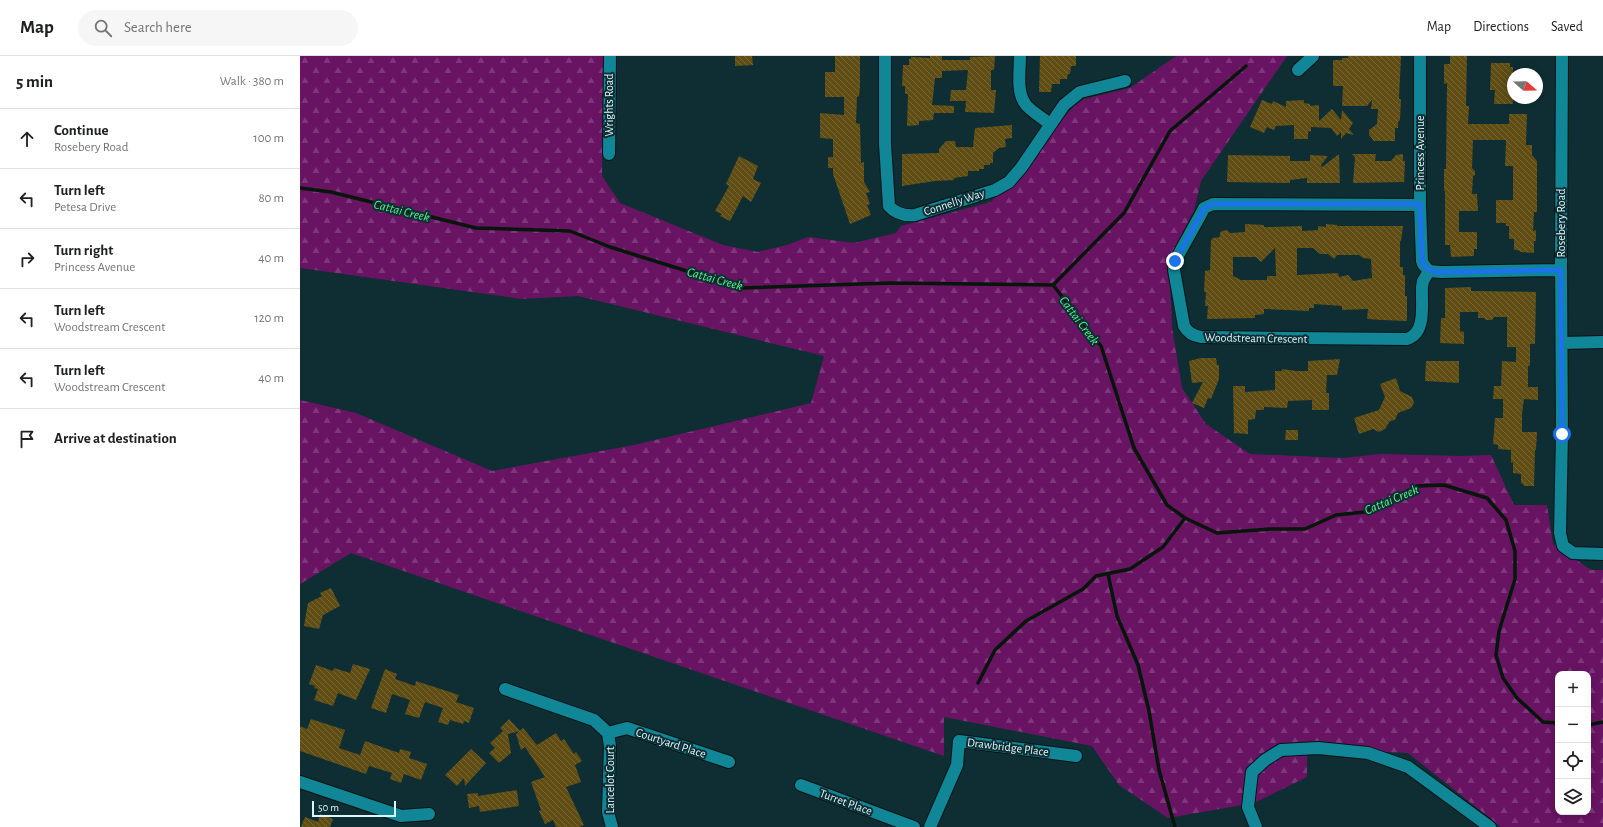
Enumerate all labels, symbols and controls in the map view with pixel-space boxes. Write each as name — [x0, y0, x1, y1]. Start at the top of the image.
search box — [78, 10, 358, 46]
icon: search — [92, 17, 114, 39]
text: Map — [20, 18, 54, 37]
text: Search here — [124, 20, 192, 35]
text: Map — [1427, 20, 1451, 34]
text: Directions — [1473, 20, 1529, 34]
text: Saved — [1551, 20, 1583, 34]
north arrow — [1507, 68, 1543, 104]
text: 5 min — [16, 73, 53, 90]
street label: Wrights Road — [603, 73, 615, 137]
text: Walk · 380 m — [220, 75, 284, 88]
street label: Princess Avenue — [1414, 115, 1426, 191]
text: Continue — [54, 123, 109, 138]
icon: ahead — [16, 128, 38, 150]
text: 100 m — [253, 132, 284, 145]
text: Rosebery Road — [54, 141, 129, 154]
text: Turn left — [54, 183, 105, 198]
street label: Connelly Way — [922, 187, 986, 218]
icon: left — [16, 188, 38, 210]
street label: Rosebery Road — [1555, 189, 1568, 257]
text: 80 m — [258, 192, 284, 205]
water label: Cattai Creek — [372, 198, 431, 225]
text: Petesa Drive — [54, 201, 116, 214]
text: Turn right — [54, 243, 113, 258]
icon: right — [16, 248, 38, 270]
text: 40 m — [258, 252, 284, 265]
route end — [1166, 252, 1184, 270]
text: Princess Avenue — [54, 261, 135, 274]
water label: Cattai Creek — [685, 266, 744, 293]
water label: Cattai Creek — [1056, 294, 1101, 348]
text: Turn left — [54, 303, 105, 318]
icon: left — [16, 308, 38, 330]
text: 120 m — [254, 312, 284, 325]
text: Woodstream Crescent — [54, 321, 165, 334]
street label: Woodstream Crescent — [1204, 331, 1308, 345]
text: Turn left — [54, 363, 105, 378]
icon: left — [16, 368, 38, 390]
text: 40 m — [258, 372, 284, 385]
text: Woodstream Crescent — [54, 381, 165, 394]
route start — [1553, 425, 1571, 443]
icon: arrive — [16, 428, 38, 450]
text: Arrive at destination — [54, 431, 177, 446]
water label: Cattai Creek — [1363, 483, 1420, 518]
map controls — [1555, 671, 1591, 815]
button: + — [1555, 671, 1591, 707]
button: − — [1555, 707, 1591, 743]
street label: Courtyard Place — [634, 726, 708, 761]
street label: Drawbridge Place — [966, 736, 1050, 758]
button: locate — [1555, 743, 1591, 779]
street label: Lancelot Court — [604, 746, 616, 814]
button: layers — [1555, 779, 1591, 815]
street label: Turret Place — [818, 787, 874, 817]
scale bar — [312, 799, 396, 818]
text: 50 m — [318, 802, 339, 813]

